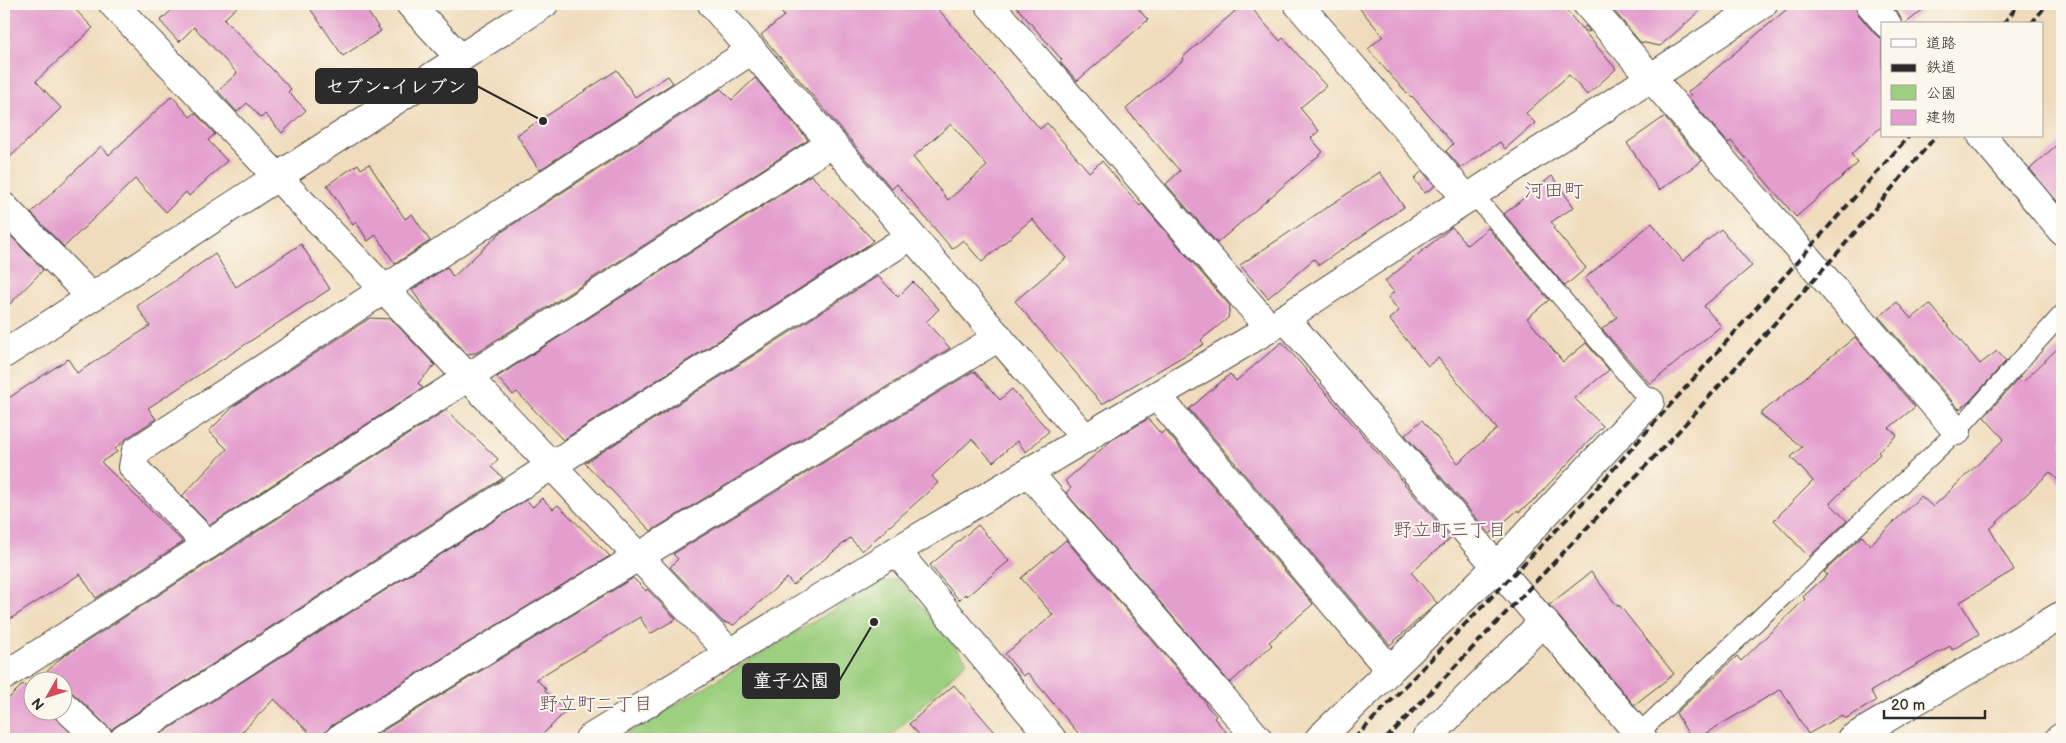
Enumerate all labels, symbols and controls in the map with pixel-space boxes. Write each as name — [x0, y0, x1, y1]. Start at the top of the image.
legend — [1881, 22, 2044, 138]
text: 道路 — [1926, 34, 1956, 53]
text: 鉄道 — [1926, 58, 1956, 77]
callout: セブン-イレブン — [316, 69, 477, 103]
text: セブン-イレブン — [326, 76, 466, 99]
text: 公園 — [1926, 84, 1956, 103]
text: 建物 — [1926, 108, 1956, 127]
district label: 河田町 — [1524, 179, 1584, 203]
district label: 野立町三丁目 — [1393, 519, 1507, 542]
callout: 童子公園 — [743, 664, 839, 698]
north arrow — [22, 670, 72, 720]
text: 童子公園 — [753, 670, 829, 693]
scale bar — [1884, 688, 1985, 720]
district label: 野立町二丁目 — [539, 693, 653, 716]
text: N — [28, 694, 48, 713]
text: 20 m — [1891, 696, 1925, 715]

